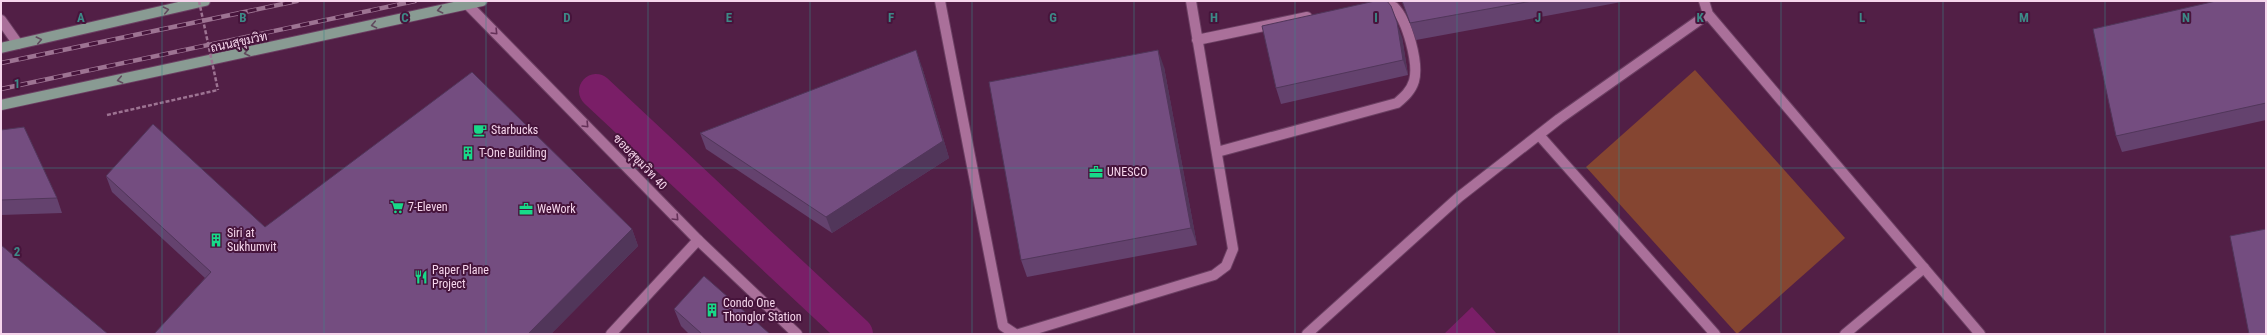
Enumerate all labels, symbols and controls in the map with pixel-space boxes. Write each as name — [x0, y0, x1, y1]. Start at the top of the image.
one-way arrow — [162, 6, 169, 15]
one-way arrow — [436, 6, 443, 14]
text: A — [77, 10, 85, 25]
text: B — [239, 10, 247, 25]
text: C — [401, 10, 409, 25]
text: D — [563, 10, 571, 25]
text: E — [726, 10, 733, 25]
text: F — [888, 10, 894, 25]
text: G — [1049, 10, 1057, 25]
text: H — [1210, 10, 1218, 25]
text: I — [1374, 10, 1378, 25]
text: J — [1535, 10, 1541, 25]
text: K — [1696, 10, 1704, 25]
text: L — [1859, 10, 1865, 25]
text: M — [2019, 10, 2029, 25]
text: N — [2182, 10, 2190, 25]
one-way arrow — [371, 20, 377, 28]
one-way arrow — [490, 27, 498, 35]
street label: ถนนสุขุมวิท — [209, 29, 269, 57]
one-way arrow — [36, 36, 42, 44]
one-way arrow — [244, 49, 250, 57]
one-way arrow — [116, 75, 123, 83]
text: 1 — [14, 76, 20, 91]
one-way arrow — [581, 120, 589, 128]
cafe icon: Starbucks — [472, 122, 488, 138]
place label: Starbucks — [491, 123, 538, 137]
street label: ซอยสุขุมวิท 40 — [609, 131, 670, 194]
building icon: T-One Building — [460, 145, 476, 161]
place label: T-One Building — [479, 146, 547, 160]
office icon: UNESCO — [1088, 164, 1104, 180]
place label: UNESCO — [1107, 165, 1147, 179]
supermarket icon: 7-Eleven — [389, 199, 405, 215]
place label: 7-Eleven — [408, 200, 448, 214]
office icon: WeWork — [518, 201, 534, 217]
place label: WeWork — [537, 202, 576, 216]
one-way arrow — [672, 213, 679, 221]
place label: Siri at Sukhumvit — [227, 226, 277, 254]
building icon: Siri at Sukhumvit — [208, 232, 224, 248]
text: 2 — [14, 244, 21, 259]
place label: Paper Plane Project — [432, 263, 489, 291]
restaurant icon: Paper Plane Project — [413, 269, 429, 285]
place label: Condo One Thonglor Station — [723, 296, 802, 324]
building icon: Condo One Thonglor Station — [704, 302, 720, 318]

